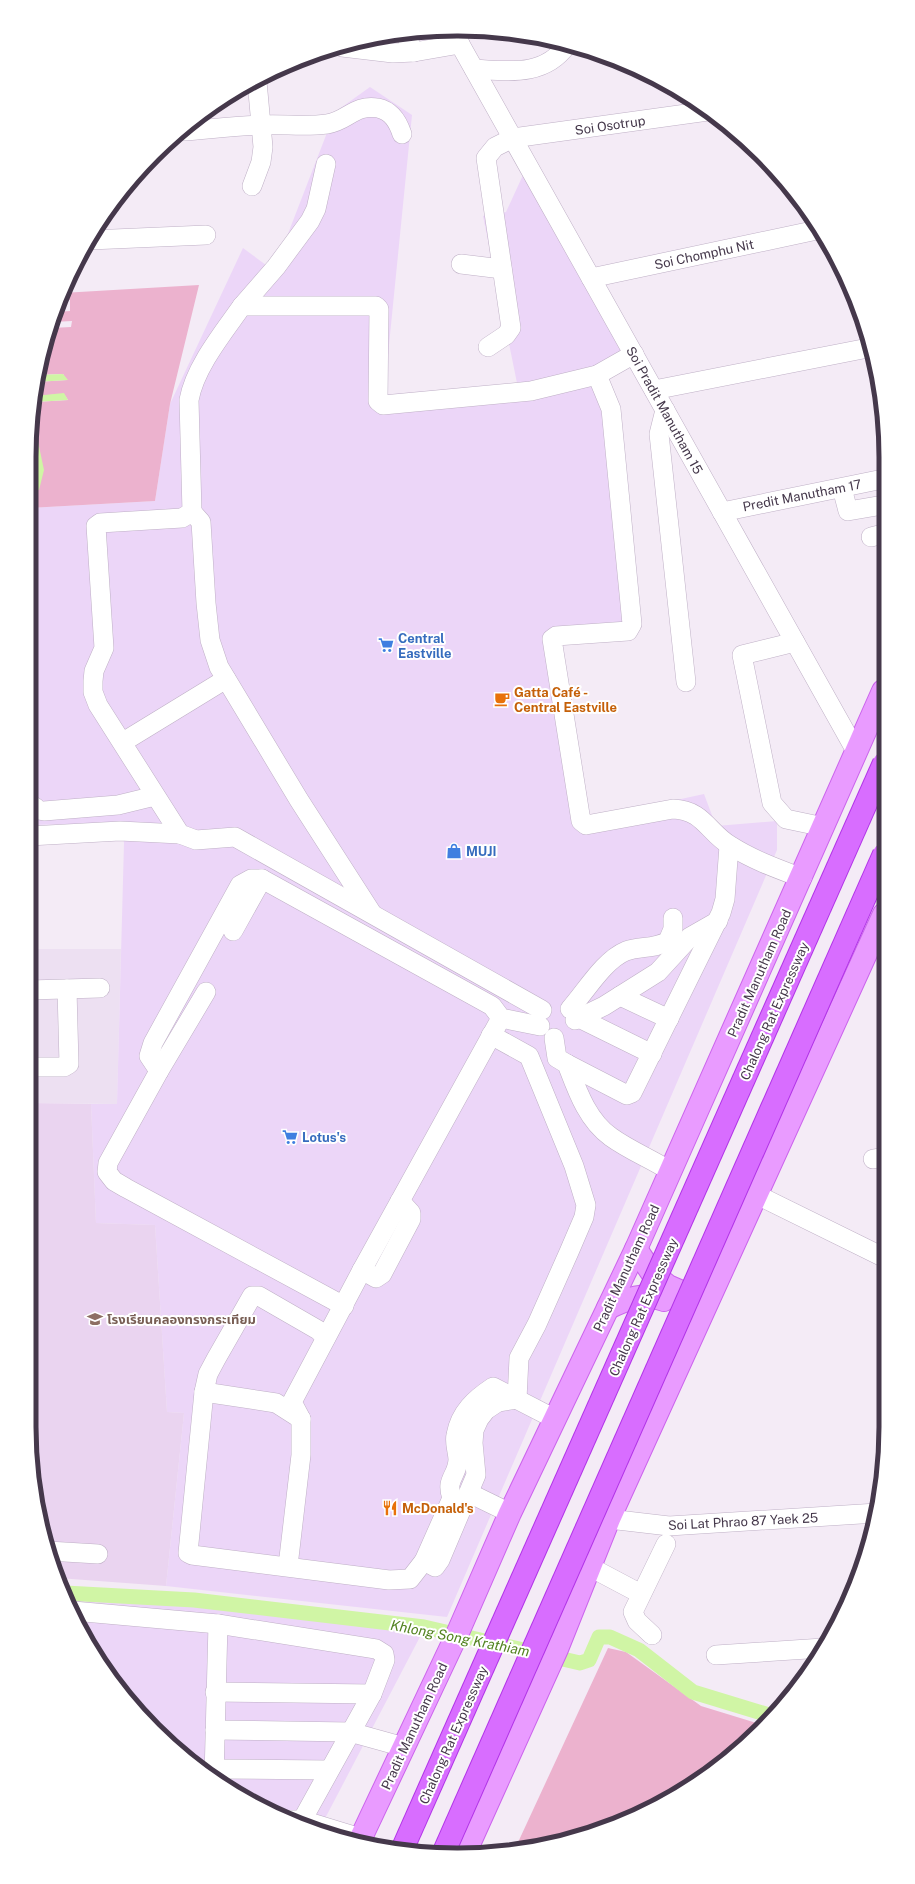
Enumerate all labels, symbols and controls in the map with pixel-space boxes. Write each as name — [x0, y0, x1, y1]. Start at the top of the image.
street label: Soi Osotrup — [574, 113, 647, 138]
street label: Soi Chomphu Nit — [653, 237, 755, 272]
street label: Soi Pradit Manutham 15 — [623, 344, 706, 477]
street label: Predit Manutham 17 — [741, 477, 863, 514]
place label: Central Eastville — [398, 631, 451, 661]
supermarket icon: Central Eastville — [377, 636, 395, 654]
place label: Gatta Café - Central Eastville — [514, 685, 617, 715]
cafe icon: Gatta Café - Central Eastville — [493, 690, 511, 708]
shop icon: MUJI — [445, 842, 463, 860]
place label: MUJI — [466, 844, 496, 859]
street label: Pradit Manutham Road — [724, 907, 794, 1039]
street label: Chalong Rat Expressway — [737, 940, 812, 1083]
supermarket icon: Lotus's — [281, 1128, 299, 1146]
place label: Lotus's — [302, 1130, 346, 1145]
street label: Pradit Manutham Road — [590, 1202, 662, 1334]
street label: Chalong Rat Expressway — [606, 1236, 681, 1379]
school or university icon: โรงเรียนคลองทรงกระเทียม — [86, 1310, 104, 1328]
place label: โรงเรียนคลองทรงกระเทียม — [107, 1312, 256, 1327]
restaurant icon: McDonald's — [381, 1499, 399, 1517]
place label: McDonald's — [402, 1501, 474, 1516]
street label: Soi Lat Phrao 87 Yaek 25 — [668, 1510, 819, 1533]
water label: Khlong Song Krathiam — [389, 1617, 531, 1659]
street label: Pradit Manutham Road — [378, 1660, 450, 1792]
street label: Chalong Rat Expressway — [416, 1664, 491, 1807]

